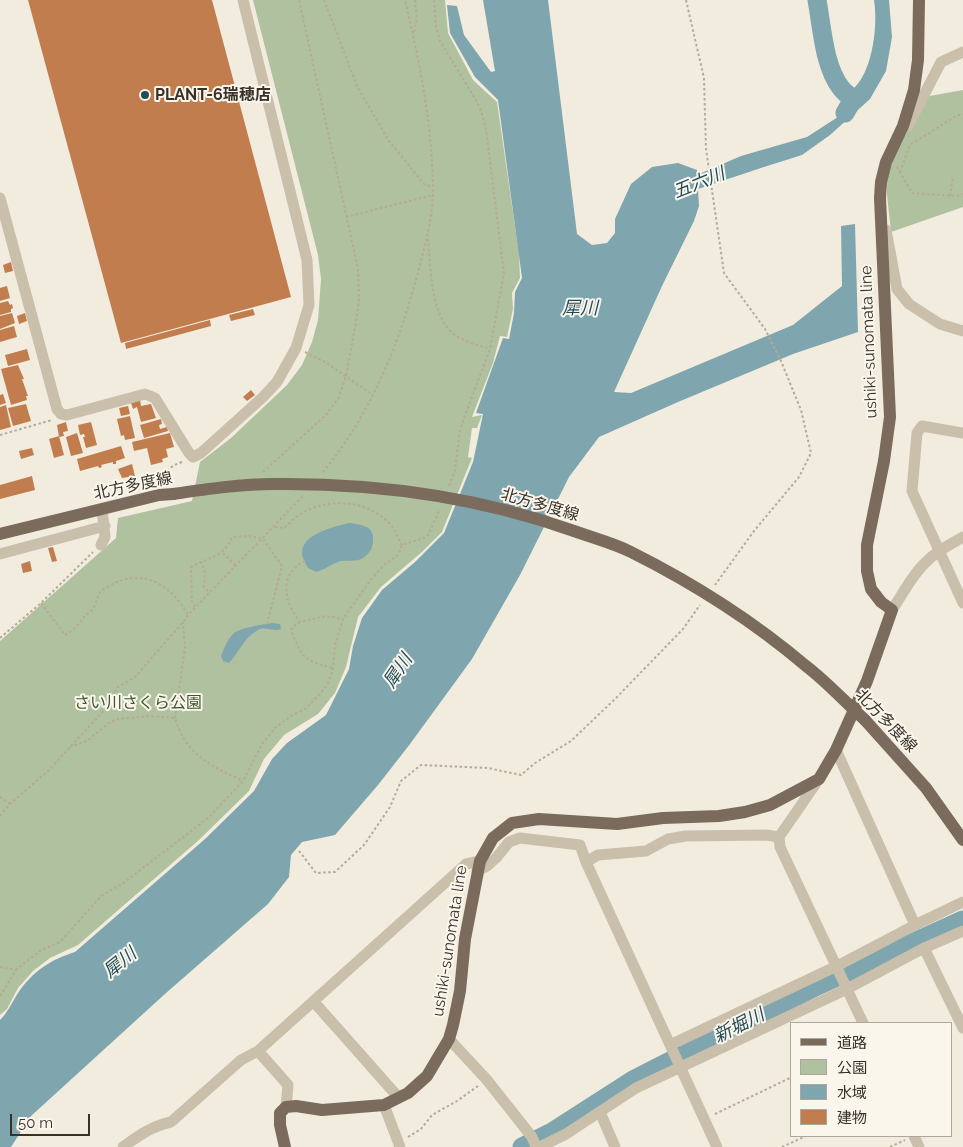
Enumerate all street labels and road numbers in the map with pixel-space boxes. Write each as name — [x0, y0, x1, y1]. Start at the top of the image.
street label: ushiki-sunomata line — [857, 265, 881, 419]
street label: 北方多度線 — [92, 468, 174, 504]
street label: 北方多度線 — [499, 485, 581, 525]
street label: 北方多度線 — [851, 686, 921, 756]
street label: ushiki-sunomata line — [429, 864, 471, 1018]

